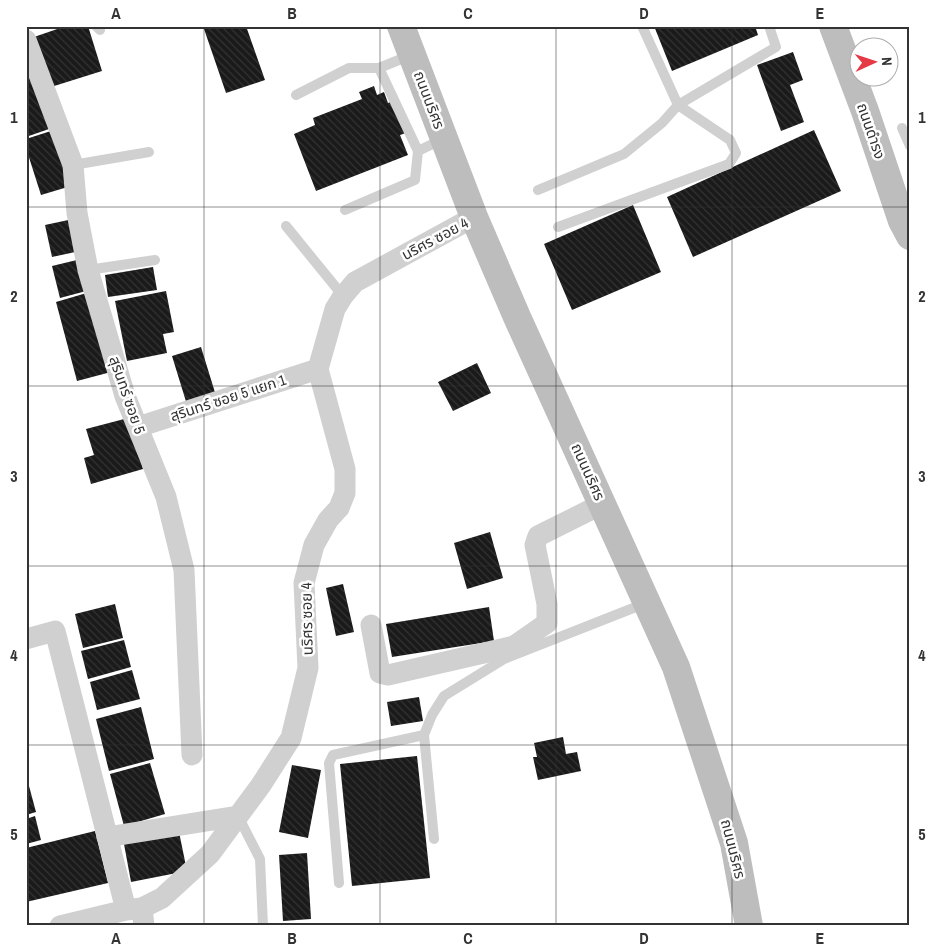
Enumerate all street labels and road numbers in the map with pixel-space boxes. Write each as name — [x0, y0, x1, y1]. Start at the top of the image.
street label: ถนนนริศร — [409, 68, 450, 132]
street label: ถนนดำรง — [852, 100, 891, 162]
street label: นริศร ซอย 4 — [398, 212, 472, 265]
street label: สุรินทร์ ซอย 5 — [104, 353, 151, 437]
street label: สุรินทร์ ซอย 5 แยก 1 — [167, 369, 289, 426]
street label: ถนนนริศร — [567, 440, 610, 504]
street label: นริศร ซอย 4 — [295, 582, 318, 656]
street label: ถนนนริศร — [716, 817, 751, 881]

